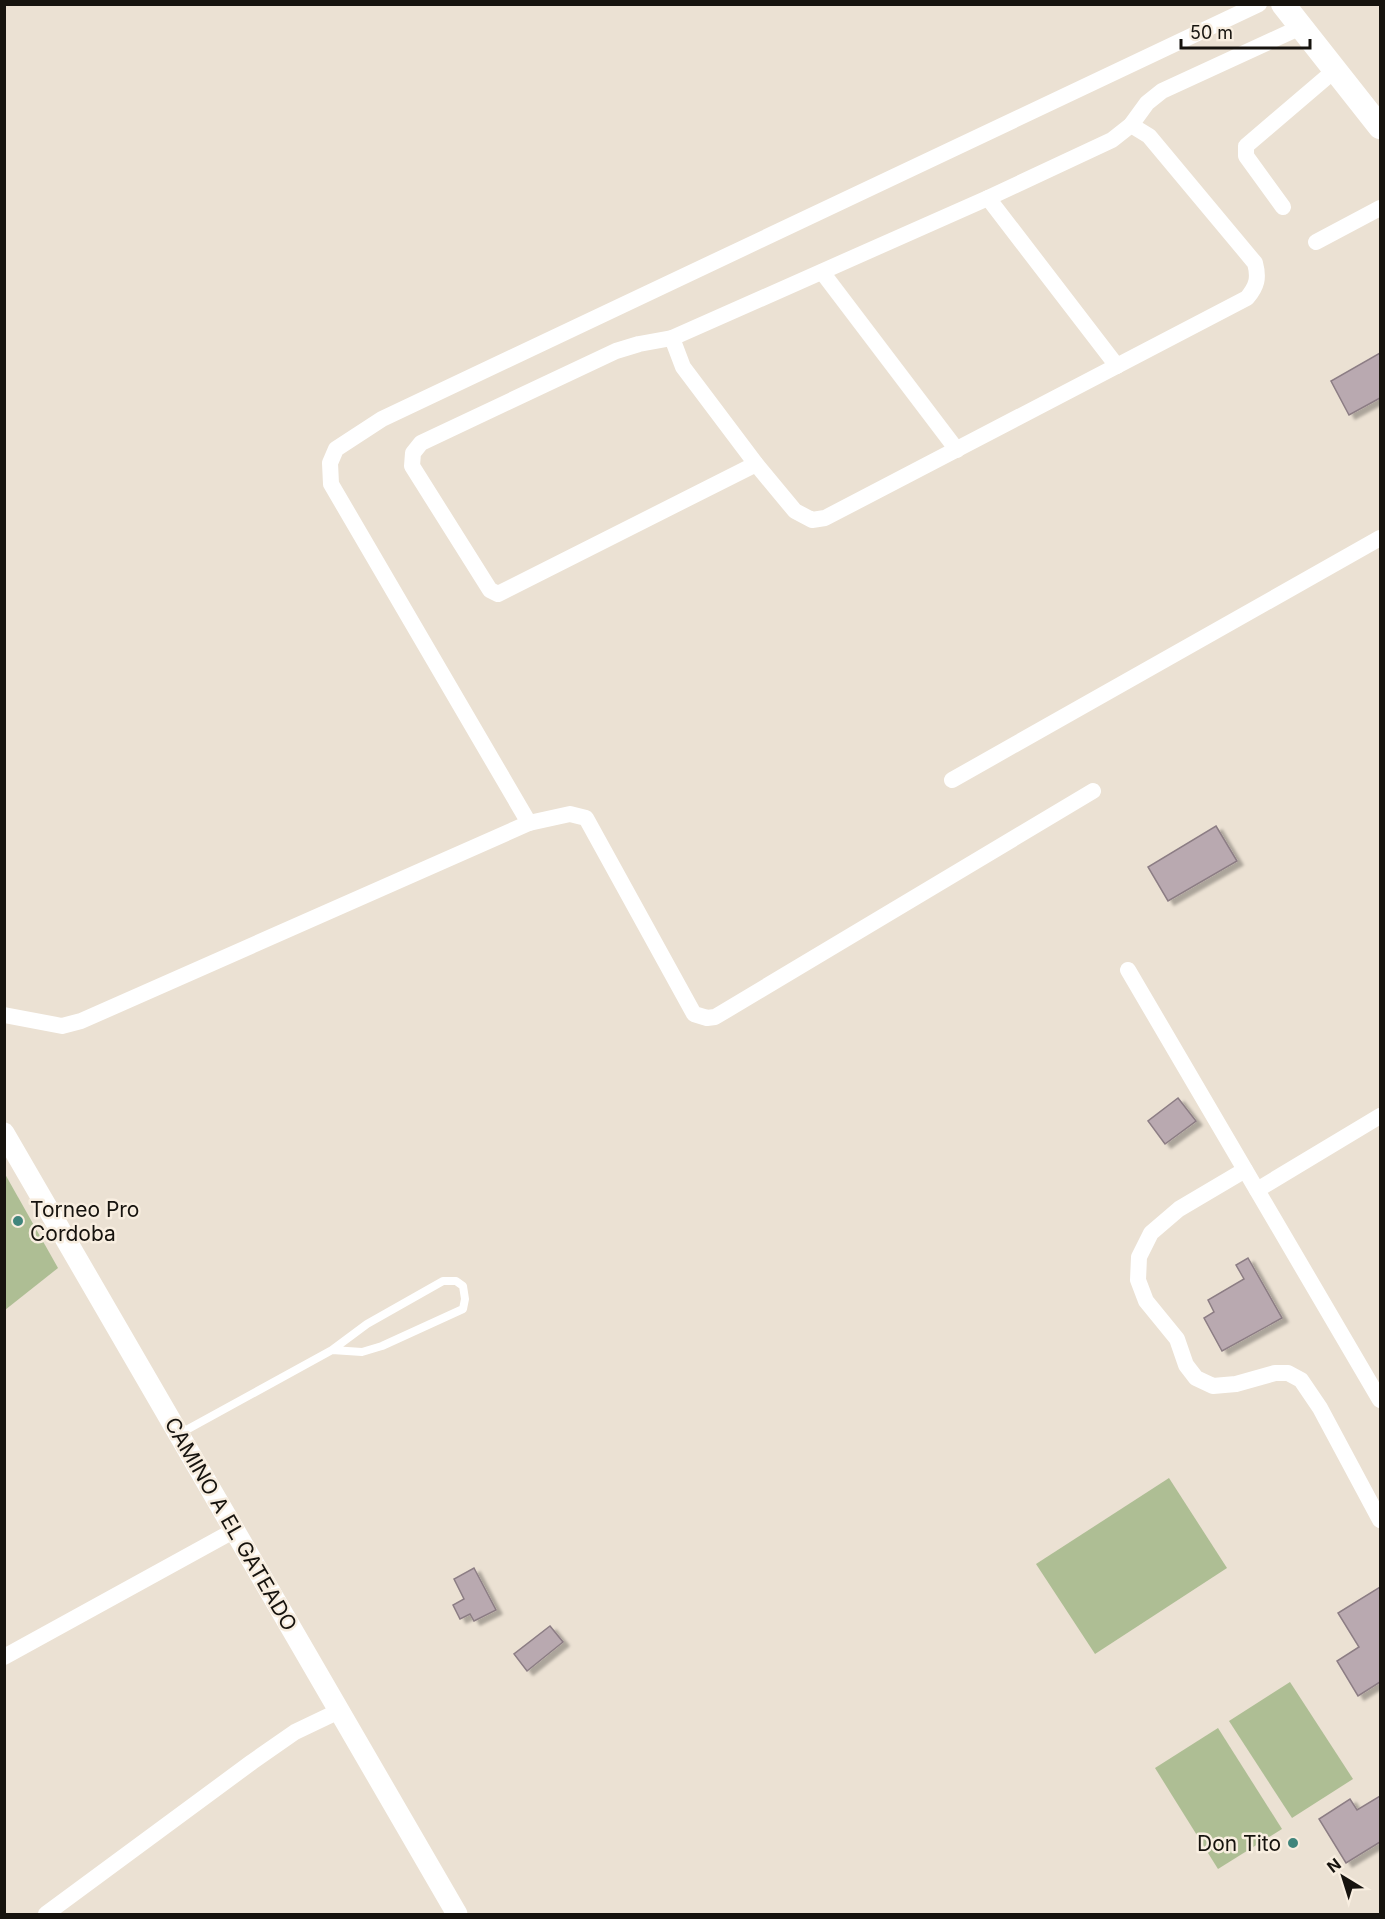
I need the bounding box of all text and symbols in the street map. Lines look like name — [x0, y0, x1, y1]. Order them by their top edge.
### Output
scale bar — [1181, 12, 1310, 50]
text: 50 m — [1190, 22, 1233, 43]
place label: Torneo Pro Cordoba — [30, 1197, 139, 1246]
marker: Torneo Pro Cordoba — [11, 1214, 25, 1228]
street label: CAMINO A EL GATEADO — [160, 1413, 302, 1635]
place label: Don Tito — [1197, 1831, 1281, 1856]
marker: Don Tito — [1286, 1836, 1300, 1850]
north arrow — [1313, 1847, 1373, 1907]
text: N — [1323, 1854, 1345, 1877]

